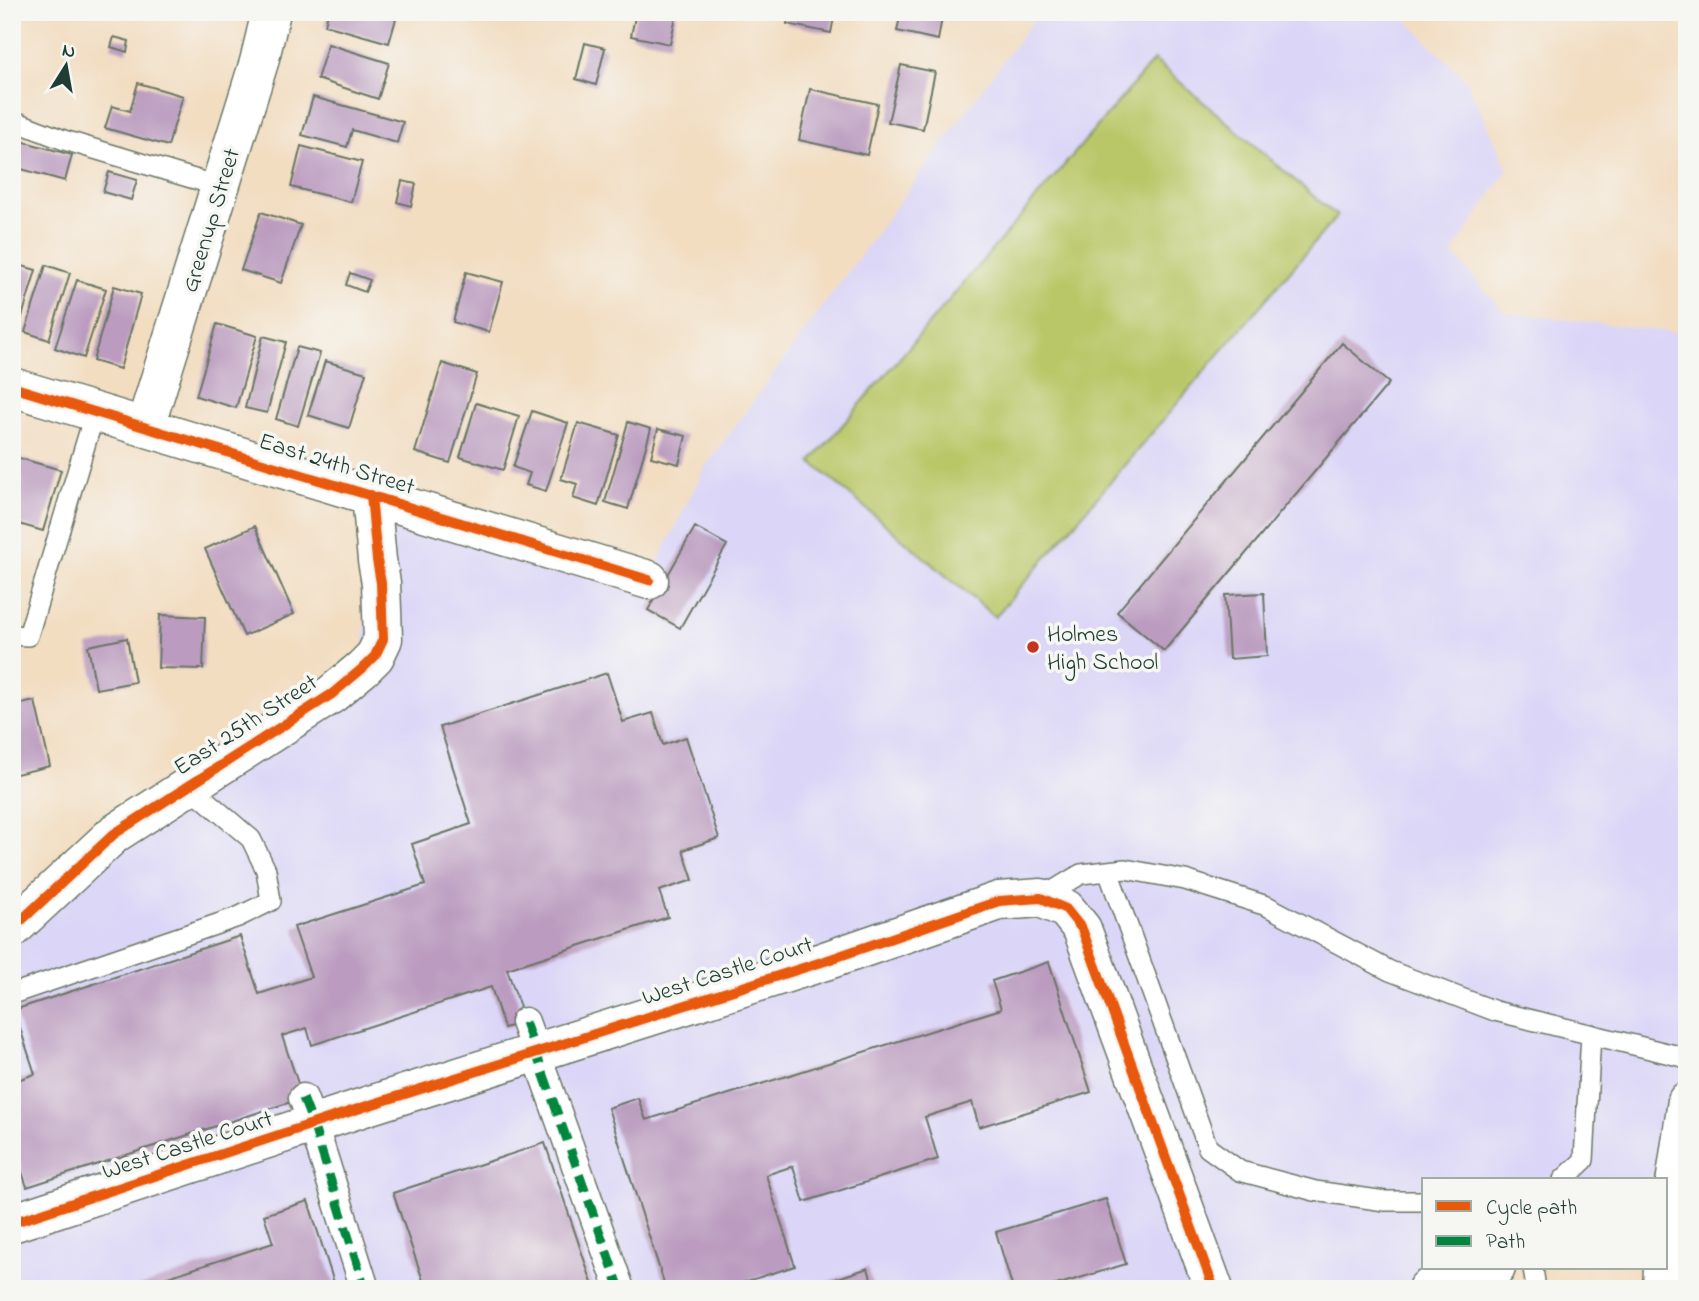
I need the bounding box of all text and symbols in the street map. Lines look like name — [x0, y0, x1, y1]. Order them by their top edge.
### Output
north arrow — [32, 32, 102, 102]
text: N — [60, 37, 78, 66]
street label: Greenup Street — [174, 144, 251, 297]
street label: East 24th Street — [254, 425, 419, 506]
place label: Holmes High School — [1047, 618, 1158, 681]
marker: Holmes High School — [1025, 639, 1041, 655]
street label: East 25th Street — [167, 666, 325, 786]
street label: West Castle Court — [638, 928, 818, 1016]
street label: West Castle Court — [98, 1102, 278, 1190]
legend — [1422, 1178, 1668, 1270]
text: Cycle path — [1486, 1194, 1577, 1226]
text: Path — [1486, 1228, 1525, 1258]

